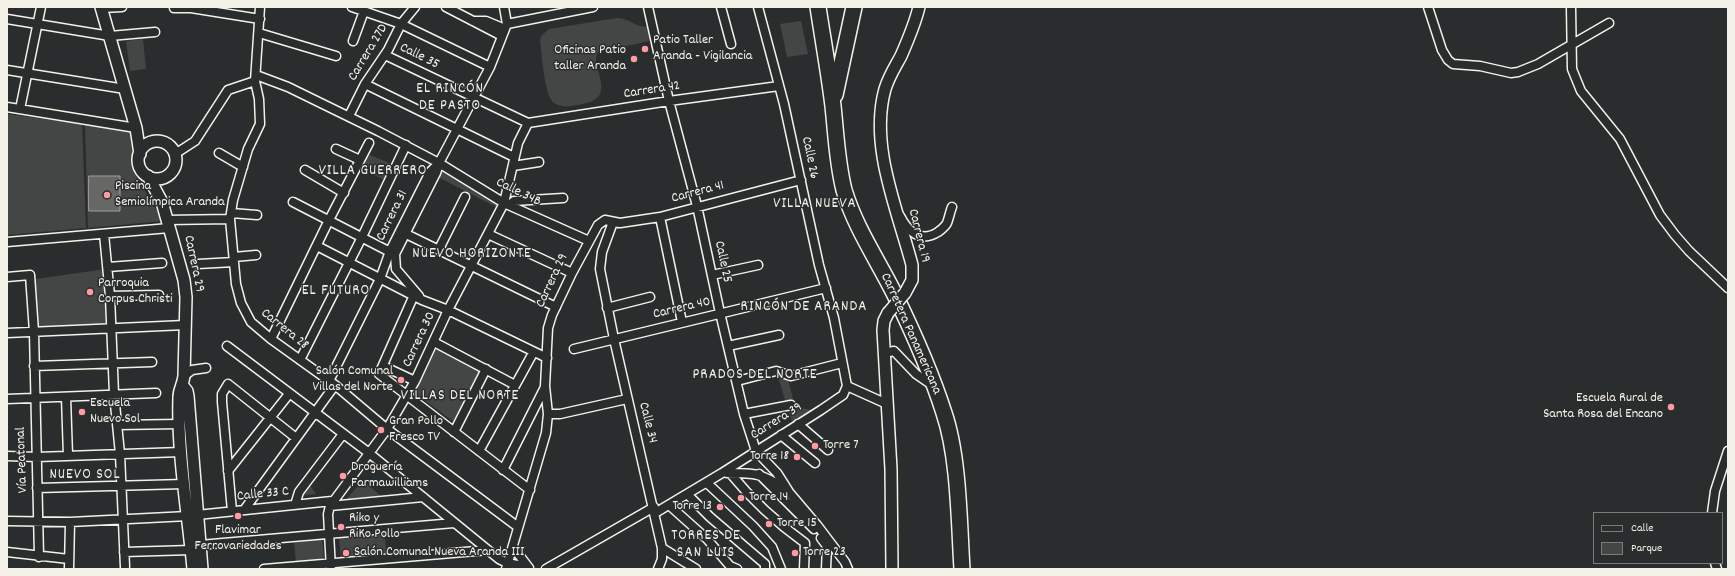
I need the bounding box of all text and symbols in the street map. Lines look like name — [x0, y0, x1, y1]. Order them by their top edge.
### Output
street label: Carrera 27D — [345, 21, 393, 85]
place label: Patio Taller Aranda - Vigilancia — [653, 33, 752, 66]
street label: Calle 35 — [396, 40, 442, 74]
place label: Oficinas Patio taller Aranda — [554, 43, 626, 76]
marker: Patio Taller Aranda - Vigilancia — [640, 44, 650, 54]
marker: Oficinas Patio taller Aranda — [629, 54, 639, 64]
street label: Carrera 42 — [623, 78, 681, 104]
district label: EL RINCÓN DE PASTO — [416, 81, 484, 116]
street label: Calle 26 — [796, 135, 822, 181]
district label: VILLA GUERRERO — [319, 163, 427, 181]
street label: Calle 34B — [493, 175, 543, 211]
street label: Carrera 41 — [670, 178, 726, 208]
place label: Piscina Semiolímpica Aranda — [115, 179, 225, 212]
street label: Carrera 31 — [374, 188, 412, 244]
marker: Piscina Semiolímpica Aranda — [102, 190, 112, 200]
district label: VILLA NUEVA — [773, 196, 857, 214]
street label: Carrera 19 — [903, 208, 933, 264]
street label: Carrera 29 — [179, 234, 207, 294]
street label: Calle 25 — [709, 240, 735, 284]
district label: NUEVO HORIZONTE — [412, 246, 532, 264]
street label: Carrera 29 — [533, 251, 573, 311]
street label: Carretera Panamericana — [876, 271, 944, 397]
place label: Parroquia Corpus Christi — [98, 276, 173, 308]
district label: EL FUTURO — [302, 283, 370, 301]
marker: Parroquia Corpus Christi — [85, 287, 95, 297]
street label: Carrera 40 — [652, 294, 712, 324]
district label: RINCÓN DE ARANDA — [741, 299, 867, 317]
street label: Carrera 28 — [257, 306, 311, 354]
street label: Carrera 30 — [400, 310, 440, 370]
place label: Salón Comunal Villas del Norte — [312, 364, 393, 396]
district label: PRADOS DEL NORTE — [693, 367, 817, 385]
marker: Salón Comunal Villas del Norte — [396, 375, 406, 385]
district label: VILLAS DEL NORTE — [401, 388, 519, 406]
place label: Escuela Rural de Santa Rosa del Encano — [1543, 391, 1663, 424]
place label: Escuela Nuevo Sol — [90, 396, 140, 428]
street label: Carrera 39 — [748, 400, 806, 444]
street label: Calle 34 — [634, 401, 660, 445]
marker: Escuela Rural de Santa Rosa del Encano — [1666, 402, 1676, 412]
marker: Escuela Nuevo Sol — [77, 407, 87, 417]
place label: Gran Pollo Fresco TV — [389, 414, 443, 446]
marker: Gran Pollo Fresco TV — [376, 425, 386, 435]
street label: Vía Peatonal — [13, 427, 33, 493]
place label: Torre 7 — [823, 438, 859, 454]
marker: Torre 7 — [810, 441, 820, 451]
place label: Torre 18 — [750, 449, 789, 465]
marker: Torre 18 — [792, 452, 802, 462]
place label: Droguería Farmawilliams — [351, 460, 428, 492]
district label: NUEVO SOL — [49, 467, 121, 485]
marker: Droguería Farmawilliams — [338, 471, 348, 481]
street label: Calle 33 C — [236, 484, 290, 506]
place label: Torre 14 — [749, 490, 788, 506]
marker: Torre 14 — [736, 493, 746, 503]
place label: Torre 13 — [672, 499, 712, 515]
marker: Torre 13 — [715, 502, 725, 512]
marker: Flavimar Ferrovariedades — [233, 511, 243, 521]
place label: Riko y RiKo Pollo — [349, 511, 400, 544]
legend — [1593, 512, 1723, 564]
place label: Torre 15 — [777, 516, 817, 532]
marker: Torre 15 — [764, 519, 774, 529]
text: Calle — [1631, 520, 1654, 537]
marker: Riko y RiKo Pollo — [336, 522, 346, 532]
place label: Flavimar Ferrovariedades — [194, 523, 282, 556]
district label: TORRES DE SAN LUIS — [671, 528, 741, 563]
text: Parque — [1631, 540, 1662, 557]
place label: Salón Comunal Nueva Aranda III — [354, 545, 524, 561]
place label: Torre 23 — [803, 545, 846, 561]
marker: Salón Comunal Nueva Aranda III — [341, 548, 351, 558]
marker: Torre 23 — [790, 548, 800, 558]

